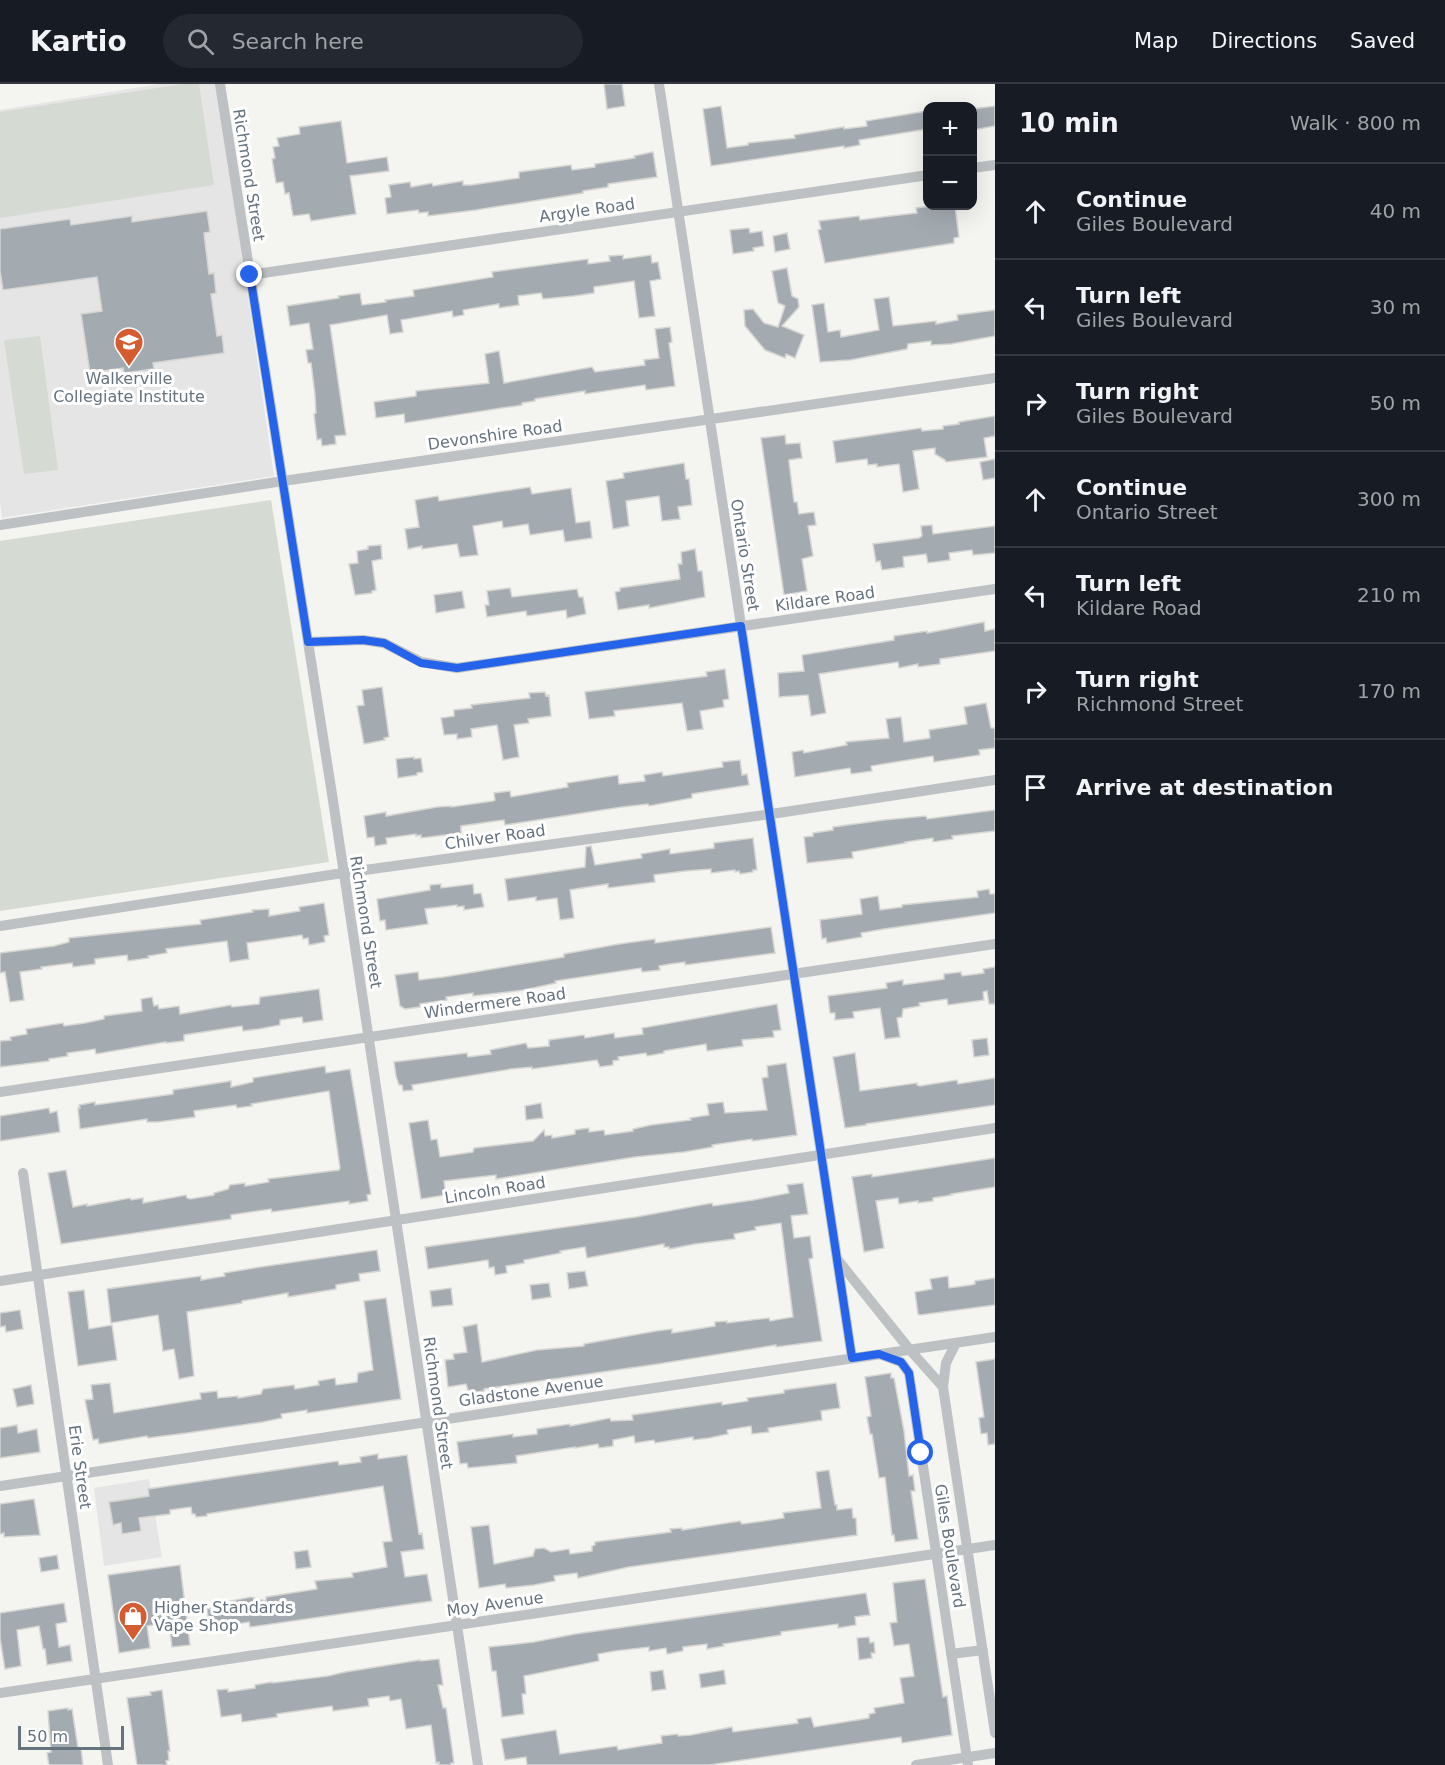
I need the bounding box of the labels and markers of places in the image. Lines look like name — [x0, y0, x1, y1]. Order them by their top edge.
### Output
school or university icon: Walkerville Collegiate Institute — [113, 326, 145, 368]
place label: Walkerville Collegiate Institute — [53, 369, 205, 406]
place label: Higher Standards Vape Shop — [154, 1598, 293, 1635]
shop icon: Higher Standards Vape Shop — [117, 1600, 149, 1642]

